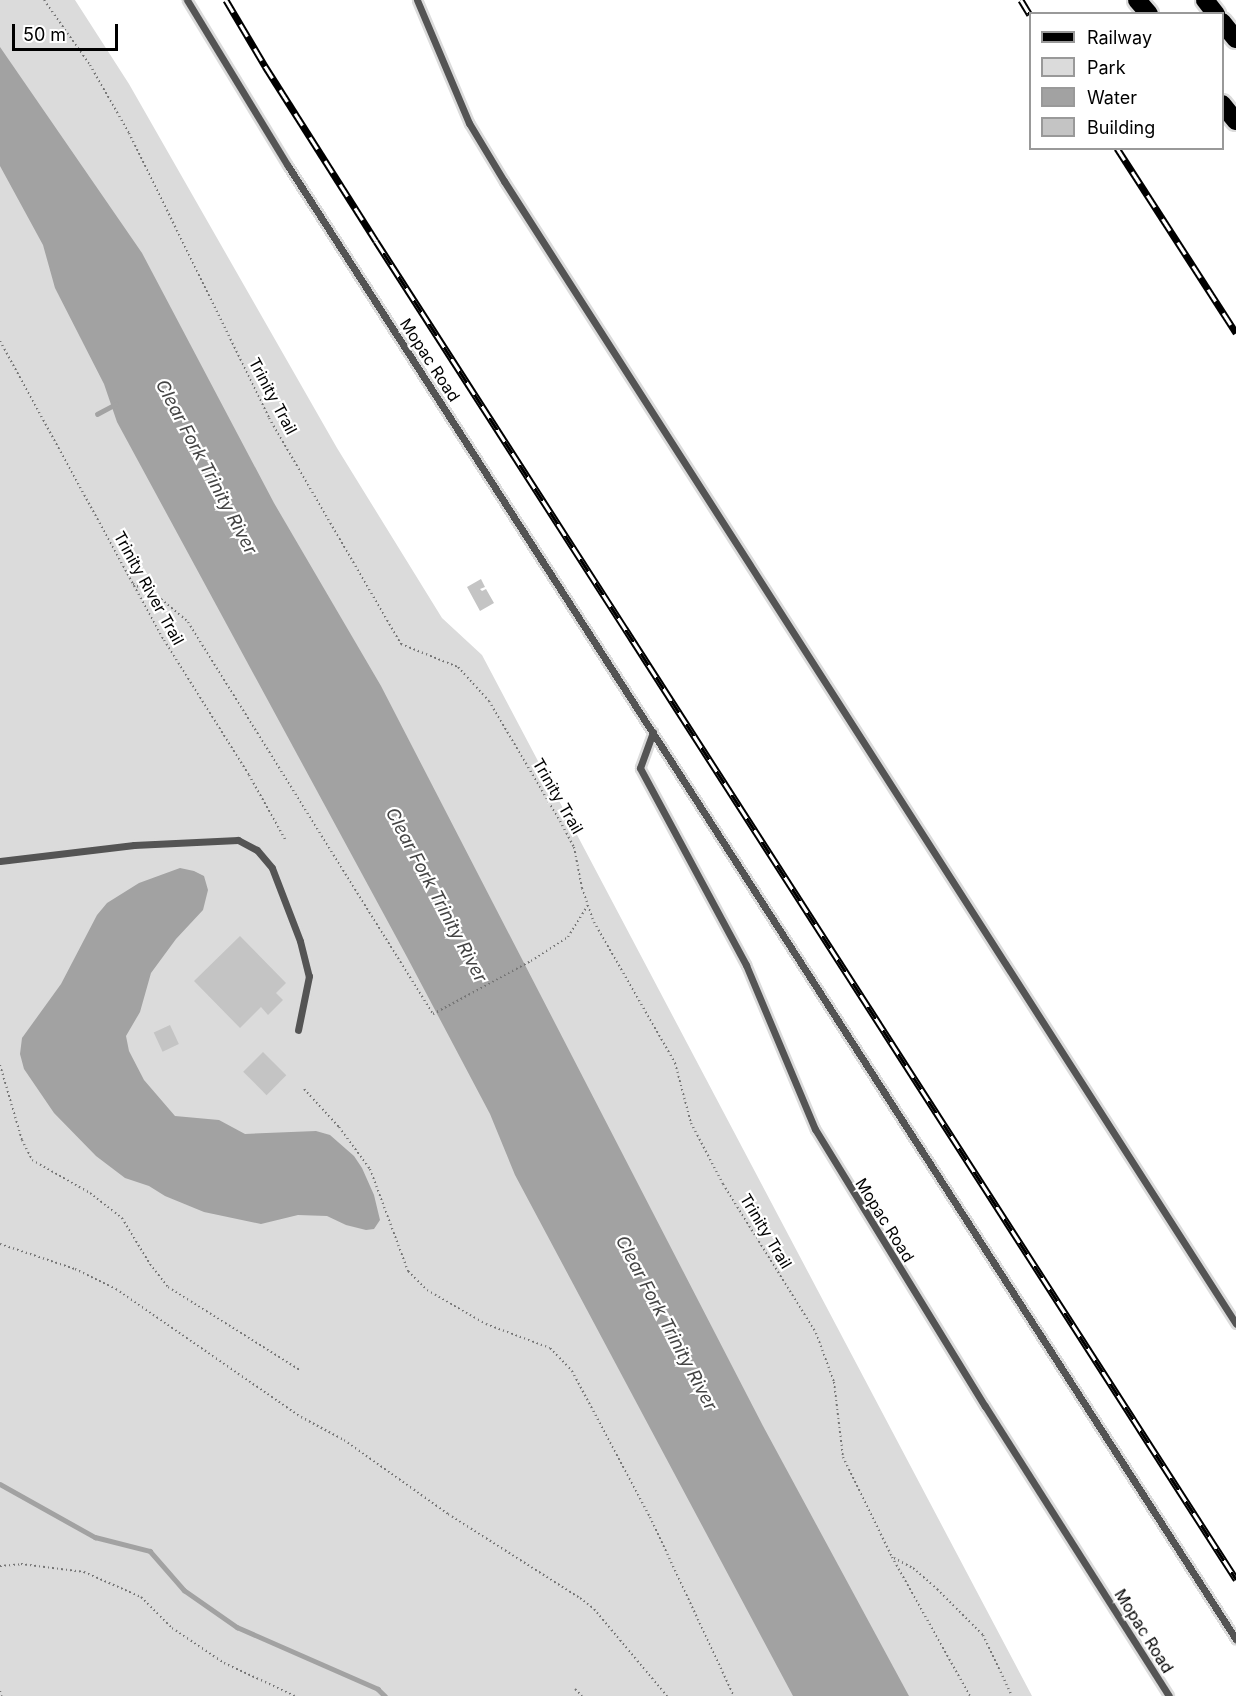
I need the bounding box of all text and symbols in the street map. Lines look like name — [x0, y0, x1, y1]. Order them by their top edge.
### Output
scale bar — [15, 12, 122, 50]
legend — [1029, 12, 1224, 150]
text: 50 m — [23, 24, 66, 45]
text: Railway — [1087, 27, 1152, 48]
text: Park — [1087, 57, 1126, 78]
text: Water — [1087, 87, 1137, 108]
text: Building — [1087, 117, 1155, 138]
street label: Mopac Road — [396, 315, 464, 405]
street label: Trinity Trail — [245, 354, 301, 438]
water label: Clear Fork Trinity River — [151, 376, 261, 558]
street label: Trinity River Trail — [110, 528, 188, 648]
street label: Trinity Trail — [529, 755, 587, 837]
water label: Clear Fork Trinity River — [381, 804, 491, 986]
street label: Mopac Road — [852, 1175, 918, 1265]
street label: Trinity Trail — [736, 1190, 796, 1272]
water label: Clear Fork Trinity River — [611, 1232, 721, 1414]
street label: Mopac Road — [1111, 1586, 1177, 1676]

